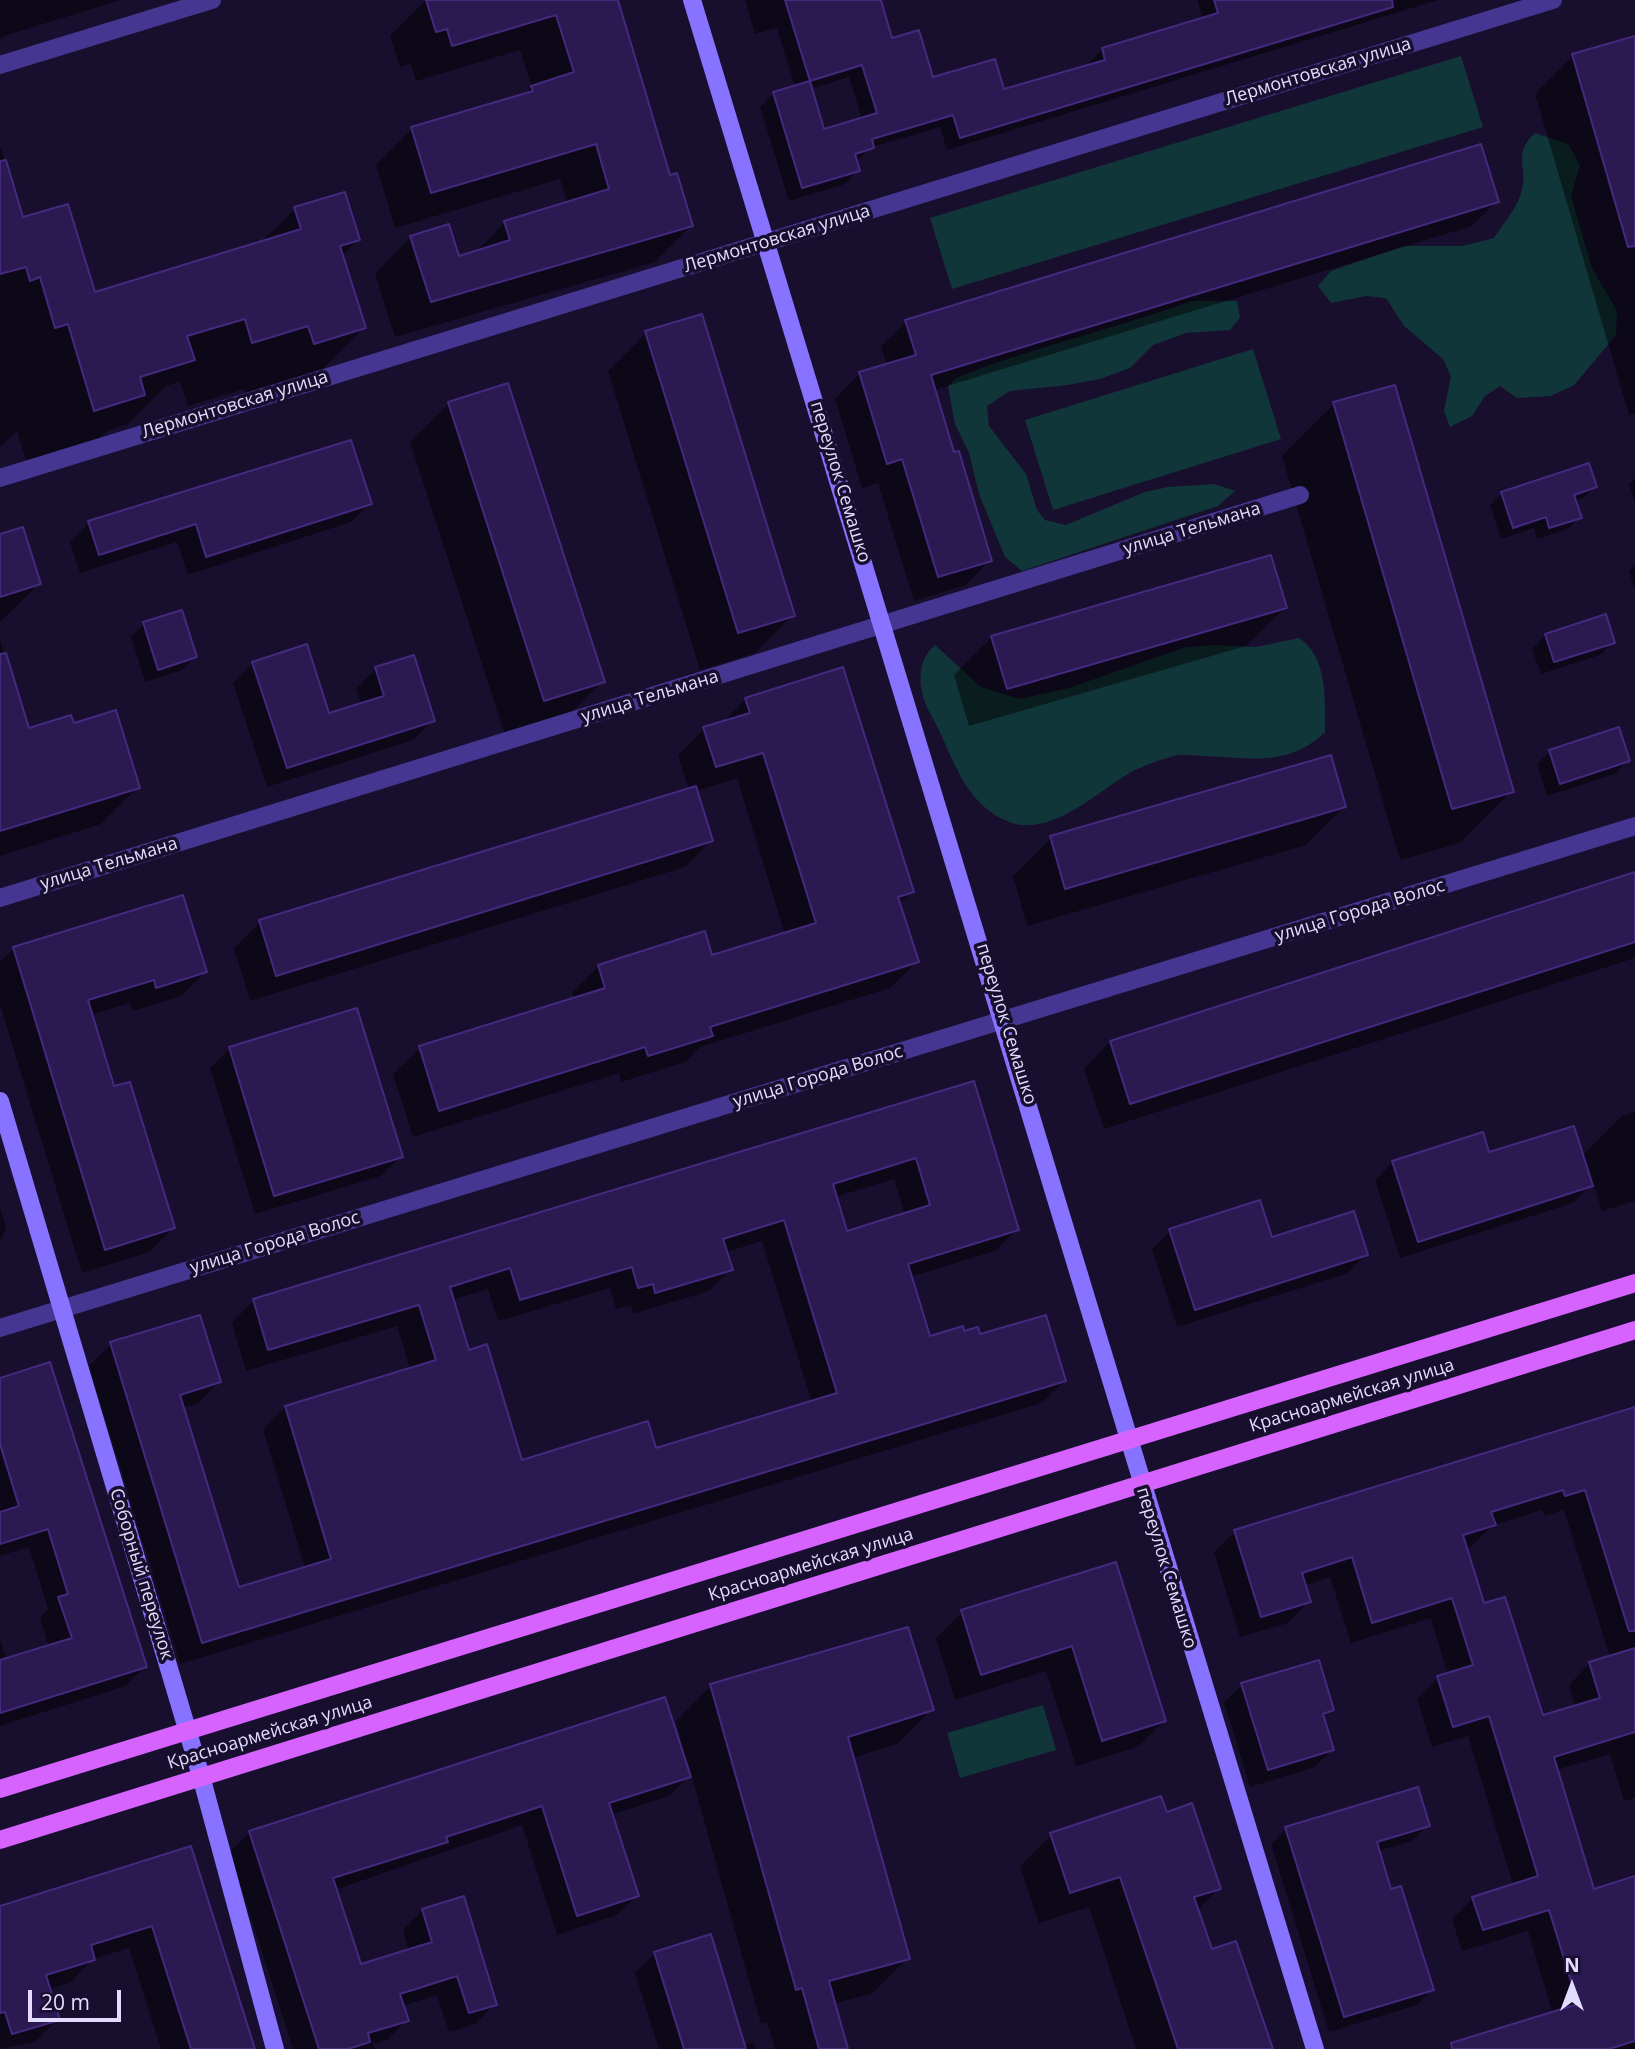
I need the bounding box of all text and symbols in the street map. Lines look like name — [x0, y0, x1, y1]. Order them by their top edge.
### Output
street label: Лермонтовская улица — [1222, 33, 1414, 111]
street label: Лермонтовская улица — [681, 200, 873, 278]
street label: Лермонтовская улица — [139, 366, 331, 444]
street label: переулок Семашко — [805, 399, 875, 565]
street label: улица Тельмана — [1121, 498, 1263, 560]
street label: улица Тельмана — [579, 666, 721, 728]
street label: улица Тельмана — [38, 833, 180, 895]
street label: улица Города Волос — [1273, 875, 1447, 947]
street label: переулок Семашко — [971, 941, 1041, 1107]
street label: улица Города Волос — [731, 1041, 905, 1113]
street label: улица Города Волос — [188, 1207, 362, 1279]
street label: Красноармейская улица — [1247, 1355, 1457, 1437]
street label: переулок Семашко — [1131, 1485, 1201, 1651]
street label: Соборный переулок — [105, 1486, 177, 1662]
street label: Красноармейская улица — [706, 1524, 916, 1606]
street label: Красноармейская улица — [165, 1692, 375, 1774]
north arrow — [1537, 1951, 1607, 2021]
text: N — [1564, 1952, 1580, 1978]
scale bar — [32, 1976, 124, 2020]
text: 20 m — [41, 1988, 90, 2016]

